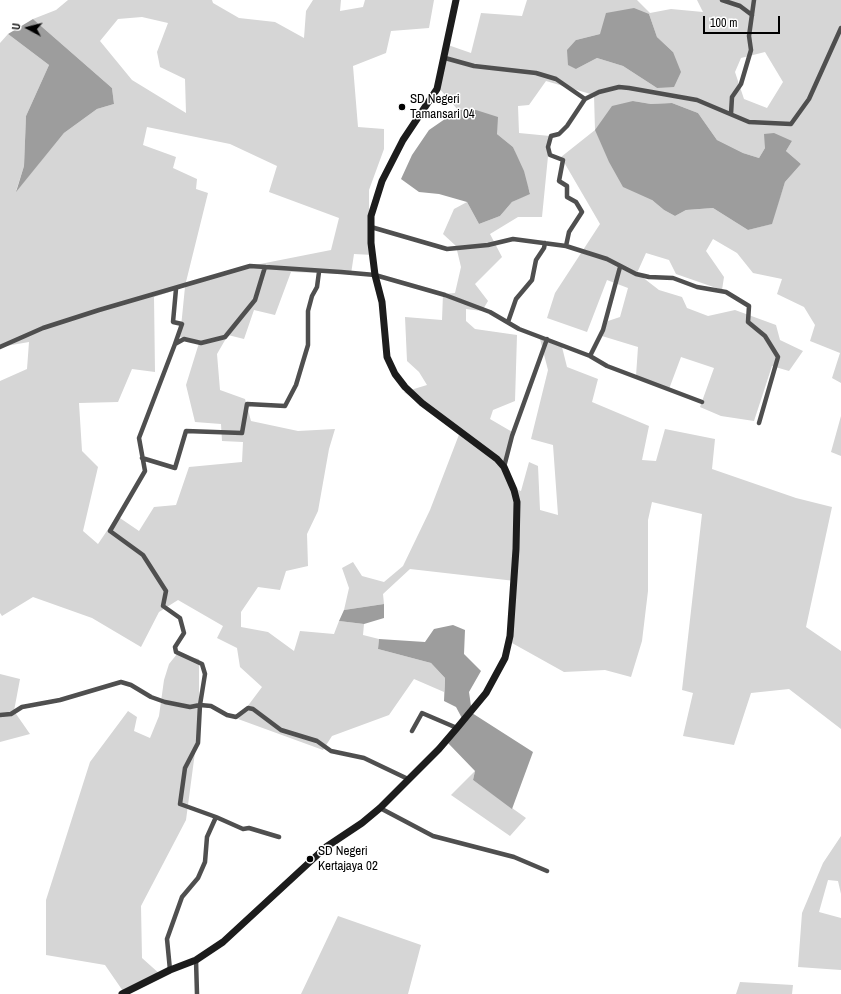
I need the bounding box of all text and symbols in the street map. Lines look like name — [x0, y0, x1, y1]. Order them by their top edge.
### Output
north arrow — [8, 8, 48, 48]
scale bar — [705, 8, 782, 34]
text: 100 m — [710, 15, 737, 31]
text: U — [9, 22, 23, 31]
place label: SD Negeri Tamansari 04 — [410, 92, 475, 123]
marker: SD Negeri Tamansari 04 — [397, 102, 407, 112]
place label: SD Negeri Kertajaya 02 — [318, 844, 378, 875]
marker: SD Negeri Kertajaya 02 — [305, 854, 315, 864]

